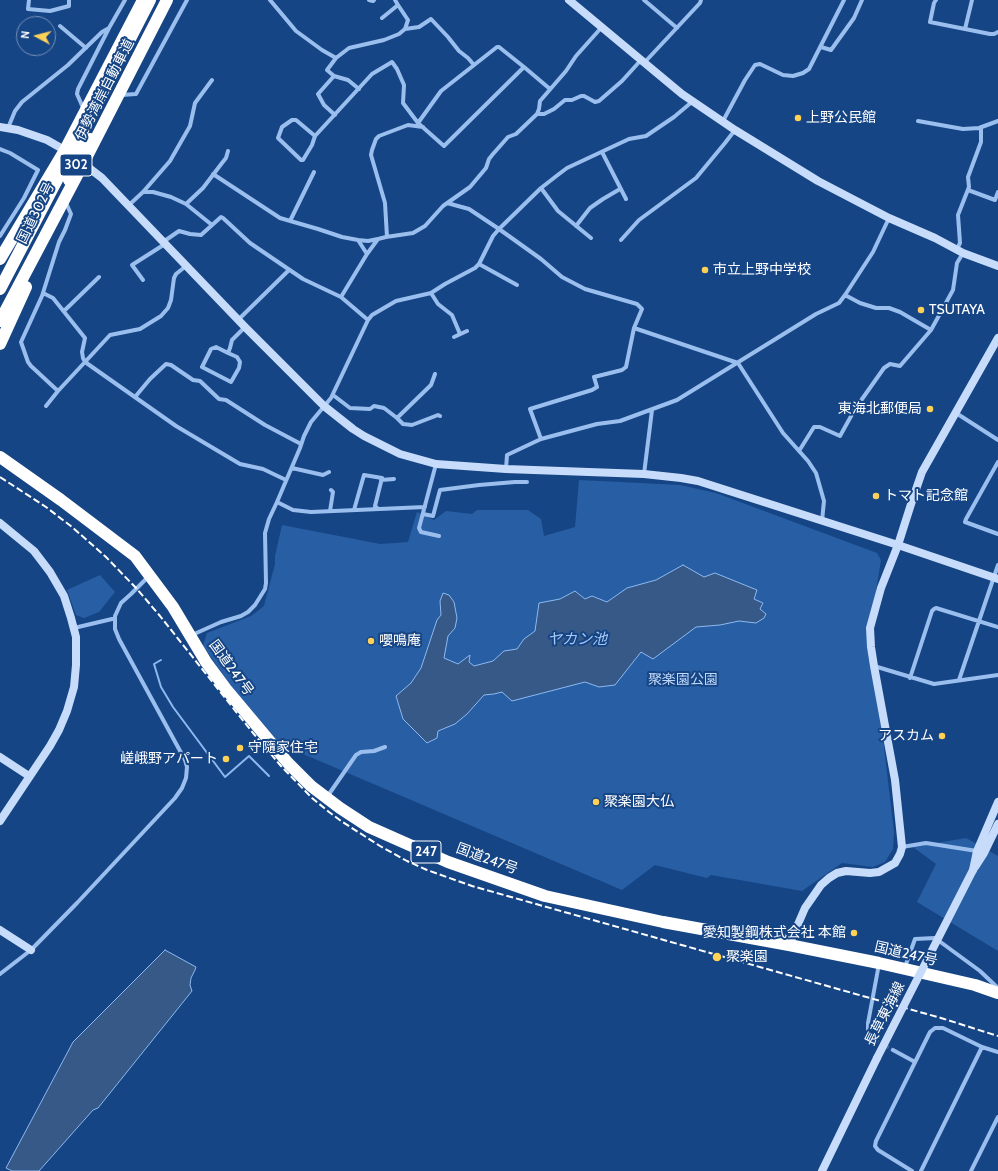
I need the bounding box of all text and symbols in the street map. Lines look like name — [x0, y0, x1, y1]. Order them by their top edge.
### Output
north arrow — [16, 16, 56, 56]
text: N — [18, 30, 33, 39]
street label: 伊勢湾岸自動車道 — [72, 36, 138, 144]
place label: 上野公民館 — [806, 110, 876, 126]
marker: 上野公民館 — [793, 113, 803, 123]
road number: 302 — [60, 154, 92, 176]
street label: 国道302号 — [14, 179, 58, 247]
place label: 市立上野中学校 — [713, 262, 811, 278]
marker: 市立上野中学校 — [700, 265, 710, 275]
place label: TSUTAYA — [929, 302, 985, 318]
marker: TSUTAYA — [916, 305, 926, 315]
place label: 東海北郵便局 — [838, 401, 922, 417]
marker: 東海北郵便局 — [925, 404, 935, 414]
place label: トマト記念館 — [884, 488, 968, 504]
marker: トマト記念館 — [871, 491, 881, 501]
water label: ヤカン池 — [547, 631, 607, 649]
place label: 嚶鳴庵 — [379, 633, 421, 649]
marker: 嚶鳴庵 — [366, 636, 376, 646]
street label: 国道247号 — [205, 637, 257, 699]
park label: 聚楽園公園 — [648, 672, 718, 688]
place label: アスカム — [878, 728, 934, 744]
marker: アスカム — [937, 731, 947, 741]
place label: 守隨家住宅 — [248, 740, 318, 756]
marker: 守隨家住宅 — [235, 743, 245, 753]
place label: 嵯峨野アパート — [120, 751, 218, 767]
marker: 嵯峨野アパート — [221, 754, 231, 764]
place label: 聚楽園大仏 — [604, 794, 674, 810]
marker: 聚楽園大仏 — [591, 797, 601, 807]
street label: 国道247号 — [454, 840, 520, 878]
road number: 247 — [411, 841, 441, 863]
place label: 愛知製鋼株式会社 本館 — [703, 925, 846, 941]
marker: 愛知製鋼株式会社 本館 — [849, 928, 859, 938]
street label: 国道247号 — [873, 939, 939, 969]
place label: 聚楽園 — [726, 949, 768, 965]
marker: 聚楽園 — [711, 951, 723, 963]
street label: 長草東海線 — [862, 979, 908, 1049]

